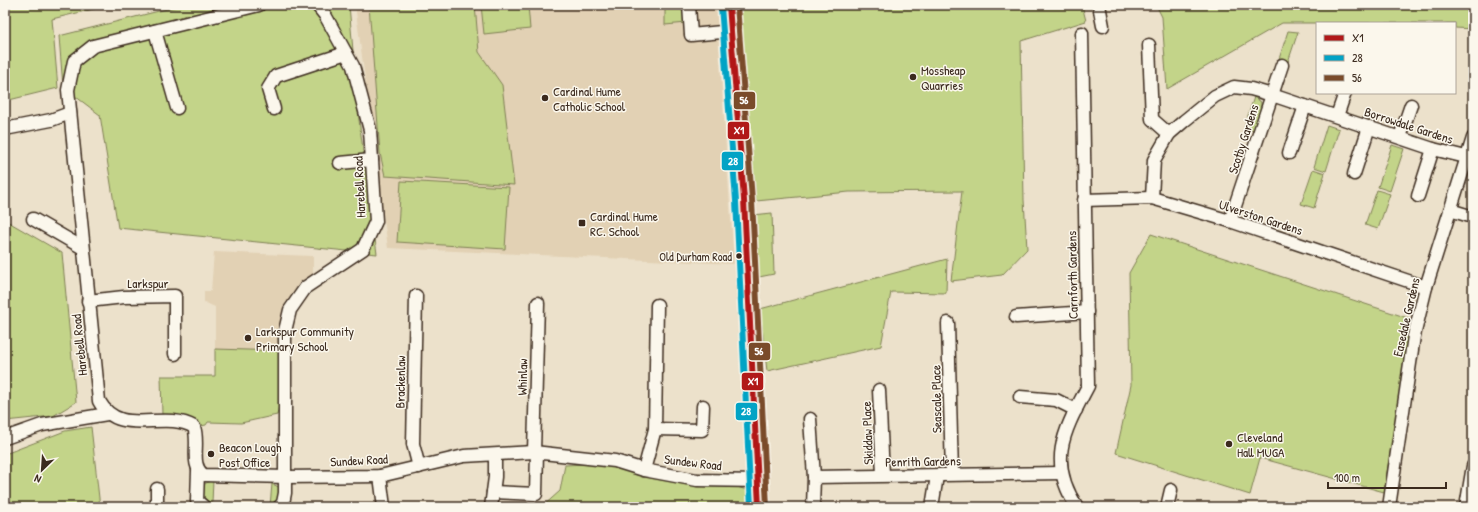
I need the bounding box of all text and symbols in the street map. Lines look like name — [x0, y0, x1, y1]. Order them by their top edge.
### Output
legend — [1316, 22, 1456, 94]
text: X1 — [1352, 29, 1364, 46]
text: 28 — [1352, 49, 1363, 66]
place label: Mossheap Quarries — [921, 61, 966, 94]
text: 56 — [1352, 69, 1362, 86]
marker: Mossheap Quarries — [908, 72, 918, 82]
place label: Cardinal Hume Catholic School — [553, 82, 626, 115]
line badge: 56 — [733, 91, 756, 110]
marker: Cardinal Hume Catholic School — [540, 93, 550, 103]
text: 56 — [739, 93, 749, 107]
street label: Scotby Gardens — [1223, 102, 1263, 176]
street label: Borrowdale Gardens — [1362, 102, 1456, 148]
line badge: X1 — [727, 121, 750, 140]
text: X1 — [734, 123, 744, 137]
line badge: 28 — [721, 151, 744, 171]
text: 28 — [728, 154, 738, 168]
street label: Harebell Road — [348, 156, 370, 218]
street label: Ulverston Gardens — [1217, 195, 1305, 239]
place label: Cardinal Hume RC. School — [590, 207, 658, 240]
marker: Cardinal Hume RC. School — [577, 218, 587, 228]
street label: Carnforth Gardens — [1062, 231, 1082, 319]
place label: Old Durham Road — [659, 248, 732, 265]
marker: Old Durham Road — [734, 251, 744, 261]
street label: Larkspur — [127, 274, 169, 292]
street label: Easedale Gardens — [1388, 276, 1424, 358]
street label: Harebell Road — [67, 313, 91, 377]
place label: Larkspur Community Primary School — [256, 322, 355, 355]
marker: Larkspur Community Primary School — [243, 333, 253, 343]
line badge: 56 — [748, 342, 771, 361]
text: 56 — [754, 344, 764, 358]
street label: Brackenlaw — [391, 355, 409, 409]
street label: Whinlaw — [513, 358, 531, 396]
street label: Seascale Place — [926, 365, 946, 433]
line badge: X1 — [741, 372, 764, 391]
text: X1 — [748, 374, 758, 388]
street label: Skiddaw Place — [857, 401, 877, 465]
line badge: 28 — [735, 402, 758, 421]
text: 28 — [741, 404, 751, 418]
place label: Cleveland Hall MUGA — [1237, 428, 1285, 461]
place label: Beacon Lough Post Office — [219, 438, 282, 471]
marker: Cleveland Hall MUGA — [1224, 439, 1234, 449]
marker: Beacon Lough Post Office — [206, 449, 216, 459]
north arrow — [22, 450, 62, 490]
street label: Sundew Road — [330, 450, 388, 470]
street label: Sundew Road — [663, 450, 723, 474]
street label: Penrith Gardens — [885, 451, 961, 471]
scale bar — [1328, 464, 1446, 490]
text: 100 m — [1334, 469, 1360, 486]
text: N — [32, 471, 43, 487]

